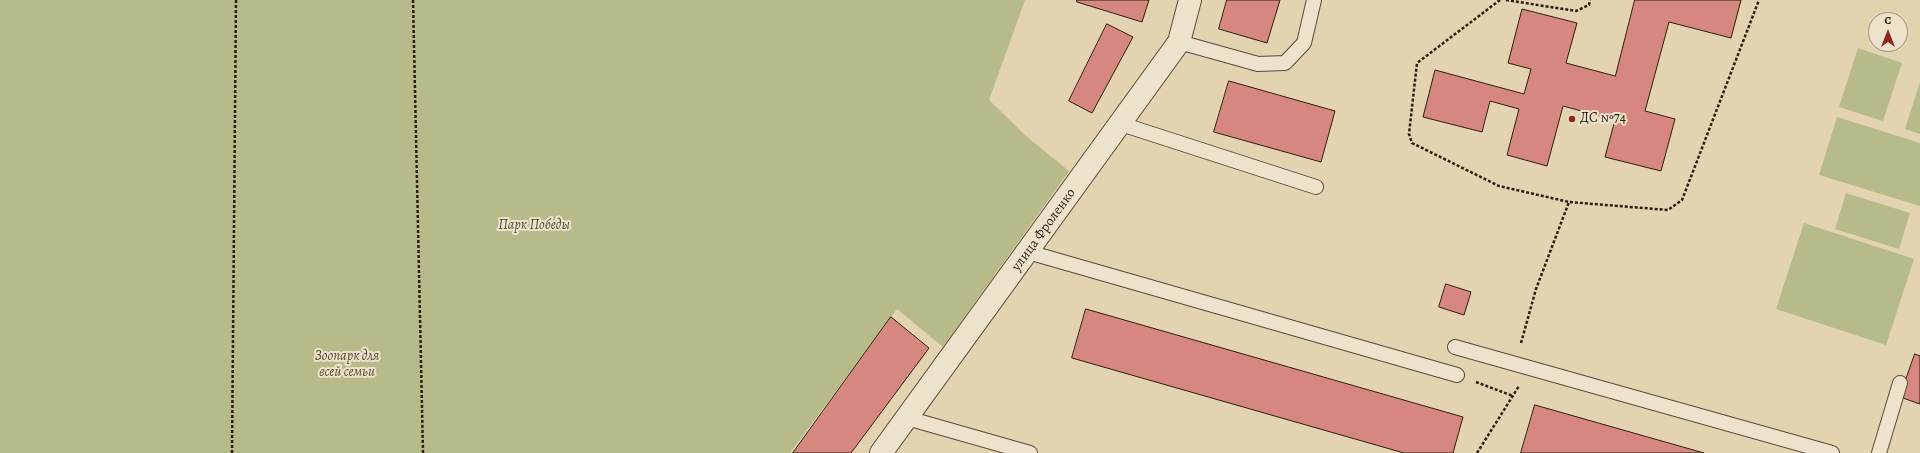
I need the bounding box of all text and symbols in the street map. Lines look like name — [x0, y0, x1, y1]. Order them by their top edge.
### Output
north arrow — [1868, 12, 1908, 52]
text: С — [1885, 13, 1891, 28]
place label: ДС №74 — [1580, 111, 1626, 127]
marker: ДС №74 — [1567, 114, 1577, 124]
street label: улица Фроленко — [1008, 185, 1080, 275]
park label: Парк Победы — [498, 218, 570, 234]
park label: Зоопарк для всей семьи — [315, 349, 379, 382]

